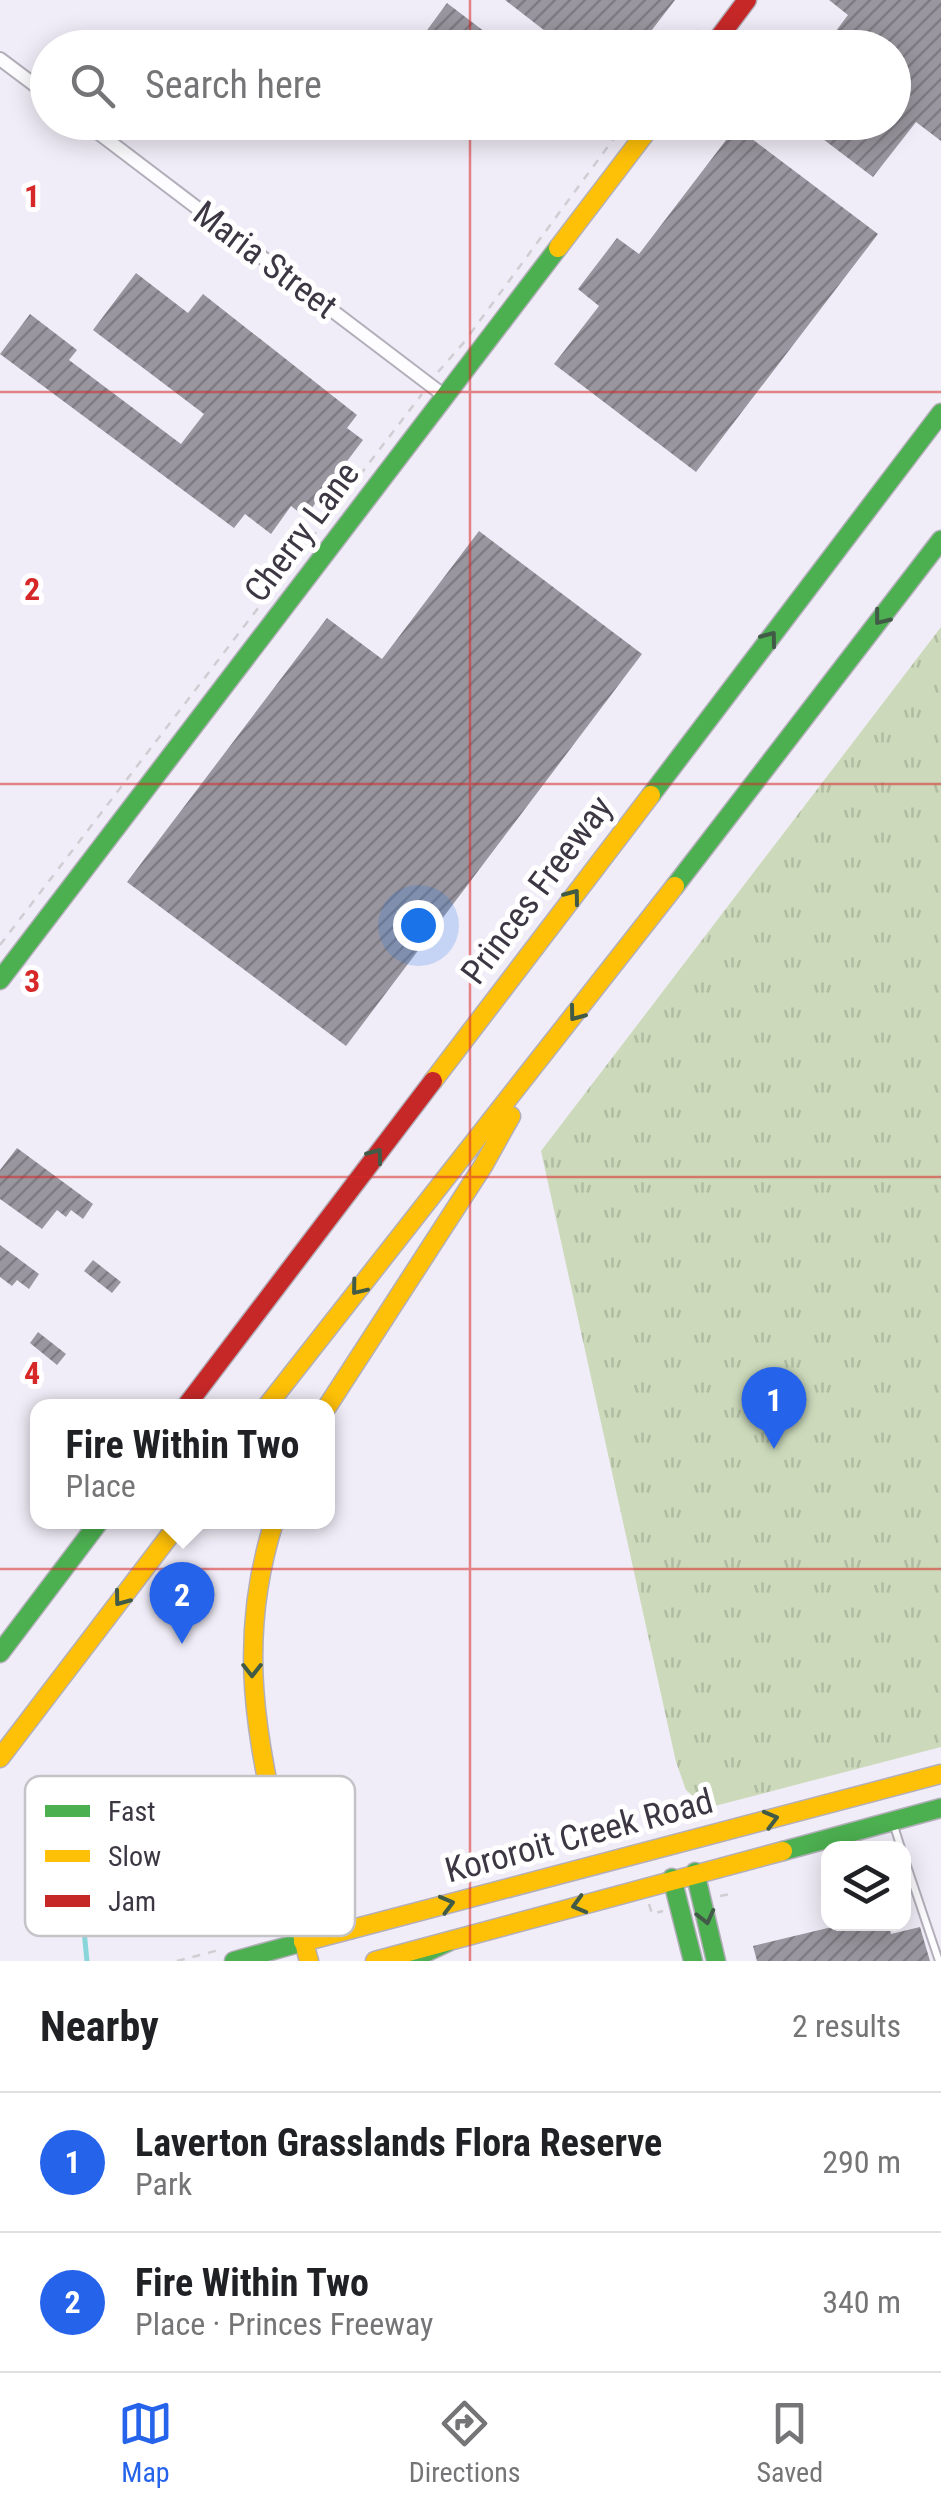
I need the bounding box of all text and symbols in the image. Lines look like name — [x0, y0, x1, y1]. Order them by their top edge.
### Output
search box — [30, 30, 911, 140]
icon: search — [65, 58, 120, 113]
text: Search here — [145, 63, 322, 107]
text: 1 — [24, 177, 40, 215]
street label: Maria Street — [185, 193, 345, 327]
street label: Cherry Lane — [236, 454, 368, 610]
text: 2 — [24, 570, 40, 608]
one-way arrow — [876, 606, 893, 624]
one-way arrow — [758, 631, 775, 649]
street label: Princes Freeway — [453, 788, 621, 992]
one-way arrow — [561, 889, 579, 907]
your location — [393, 900, 444, 951]
text: 3 — [24, 962, 40, 1000]
one-way arrow — [571, 1003, 588, 1021]
one-way arrow — [365, 1148, 382, 1166]
one-way arrow — [352, 1277, 370, 1295]
text: 4 — [24, 1354, 40, 1392]
pin: 1 — [742, 1366, 806, 1449]
popup — [30, 1399, 335, 1529]
text: Fire Within Two — [66, 1423, 299, 1467]
text: Place — [66, 1467, 136, 1505]
pin: 2 — [150, 1562, 214, 1644]
one-way arrow — [115, 1588, 132, 1606]
one-way arrow — [241, 1662, 263, 1678]
legend — [25, 1776, 355, 1936]
street label: Kororoit Creek Road — [441, 1781, 717, 1891]
text: Fast — [108, 1795, 155, 1828]
one-way arrow — [762, 1809, 779, 1830]
text: Slow — [108, 1840, 161, 1873]
map controls — [821, 1841, 911, 1931]
button: layers — [821, 1841, 911, 1931]
text: Jam — [108, 1885, 156, 1918]
one-way arrow — [570, 1893, 588, 1914]
one-way arrow — [437, 1895, 455, 1916]
one-way arrow — [694, 1908, 715, 1925]
text: Nearby — [40, 2002, 159, 2051]
text: 2 results — [792, 2007, 901, 2045]
text: Laverton Grasslands Flora Reserve — [135, 2121, 662, 2165]
text: 1 — [64, 2143, 81, 2181]
text: 290 m — [822, 2143, 901, 2181]
text: Park — [135, 2165, 192, 2203]
text: Fire Within Two — [135, 2261, 369, 2305]
text: 2 — [64, 2283, 81, 2321]
text: 340 m — [822, 2283, 901, 2321]
text: Place · Princes Freeway — [135, 2305, 433, 2343]
tab: Map — [118, 2396, 173, 2489]
tab: Directions — [409, 2396, 521, 2489]
tab: Saved — [756, 2396, 823, 2489]

